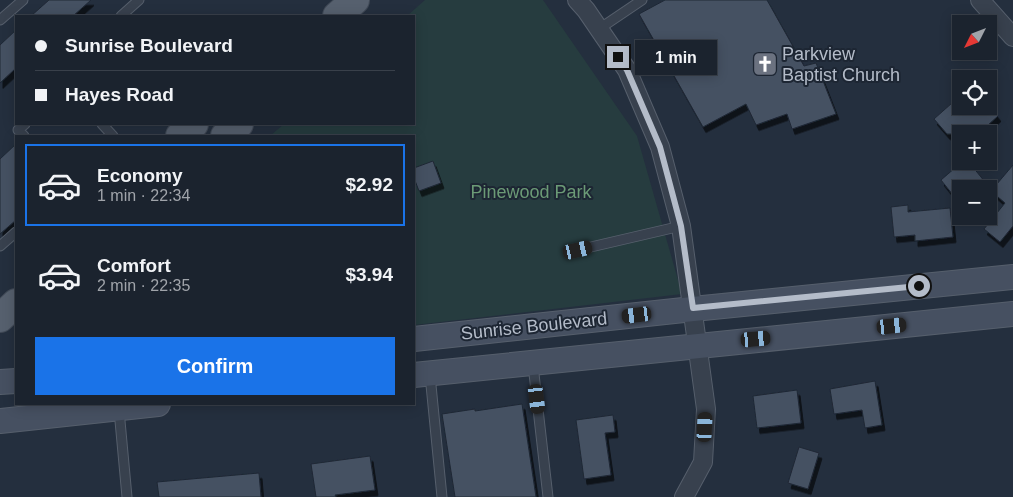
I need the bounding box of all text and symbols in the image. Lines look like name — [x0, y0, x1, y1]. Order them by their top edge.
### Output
north arrow — [952, 15, 998, 60]
map controls — [952, 15, 997, 225]
text: Sunrise Boulevard — [65, 35, 233, 56]
callout: 1 min — [636, 40, 718, 74]
place label: Parkview Baptist Church — [782, 44, 900, 85]
route end — [607, 46, 629, 68]
text: 1 min — [655, 49, 697, 66]
church icon: Parkview Baptist Church — [752, 51, 778, 77]
button: locate — [952, 70, 997, 115]
text: Hayes Road — [65, 84, 174, 105]
button: + — [952, 125, 997, 170]
icon: car — [37, 163, 82, 208]
text: Economy — [97, 165, 183, 186]
text: $2.92 — [345, 174, 393, 195]
button: − — [952, 180, 997, 225]
park label: Pinewood Park — [470, 182, 593, 202]
text: 1 min · 22:34 — [97, 187, 190, 204]
car — [561, 239, 594, 261]
icon: car — [37, 253, 82, 298]
text: Comfort — [97, 255, 171, 276]
text: $3.94 — [345, 264, 393, 285]
route start — [908, 275, 930, 297]
text: 2 min · 22:35 — [97, 277, 190, 294]
car — [621, 306, 652, 324]
street label: Sunrise Boulevard — [460, 308, 608, 344]
car — [876, 317, 907, 335]
car — [740, 330, 771, 348]
button: Confirm — [35, 337, 395, 395]
car — [527, 383, 546, 415]
car — [696, 412, 713, 442]

